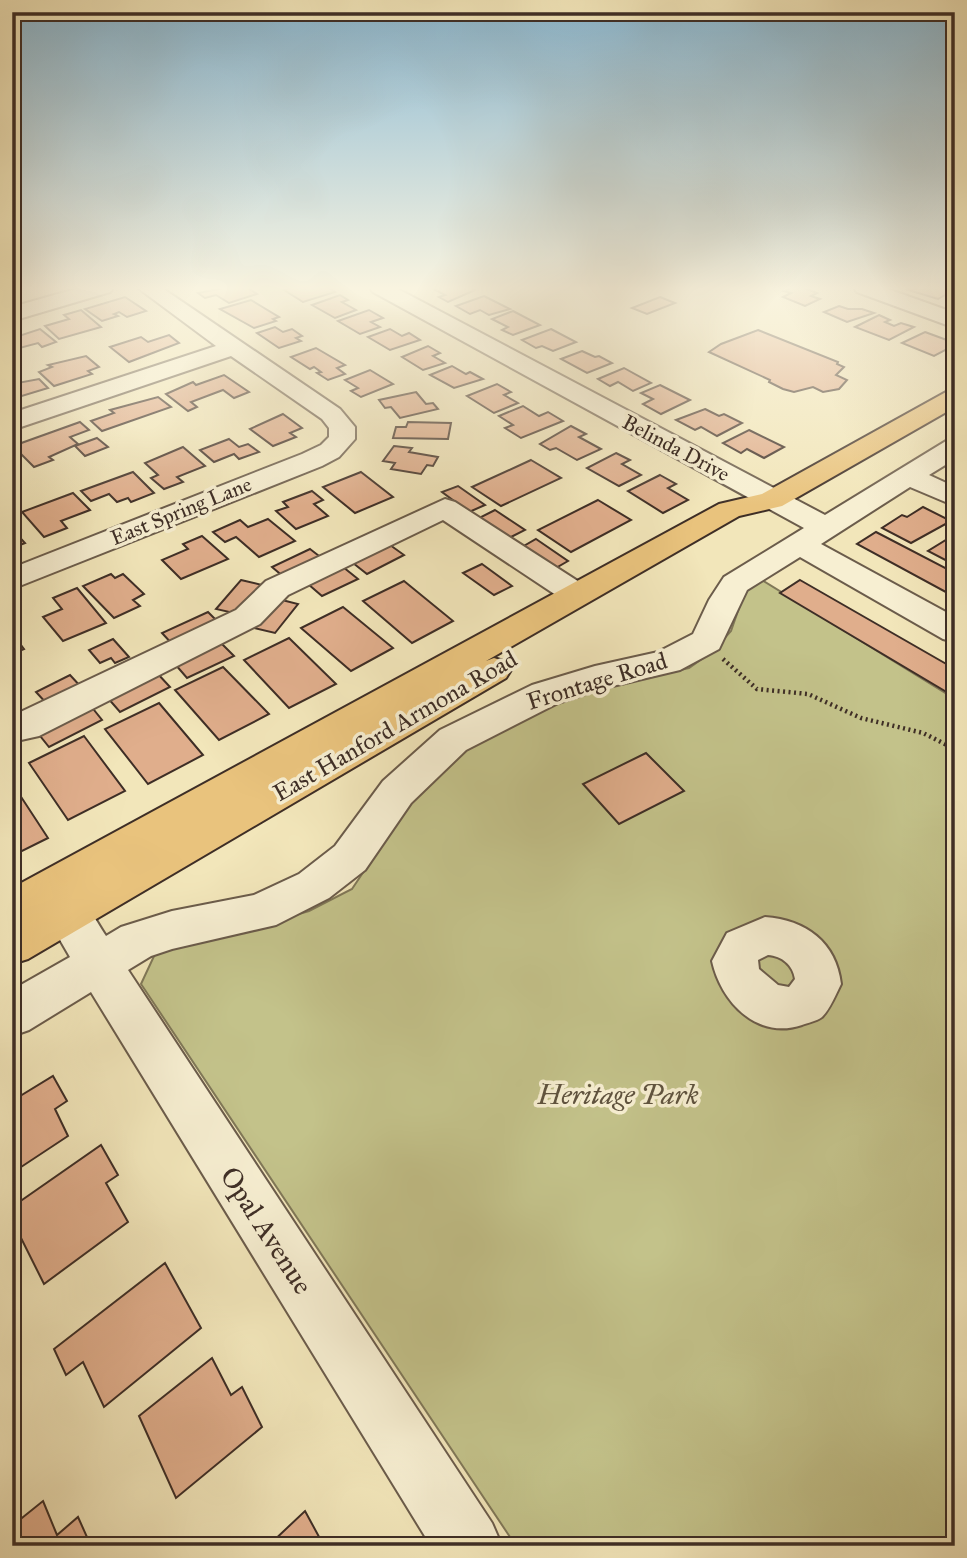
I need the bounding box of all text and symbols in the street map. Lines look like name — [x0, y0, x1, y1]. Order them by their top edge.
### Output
street label: Belinda Drive — [618, 409, 734, 487]
street label: East Spring Lane — [107, 471, 256, 551]
street label: East Hanford Armona Road — [268, 644, 522, 808]
street label: Frontage Road — [523, 645, 671, 717]
park label: Heritage Park — [536, 1077, 699, 1112]
street label: Opal Avenue — [212, 1160, 321, 1301]

